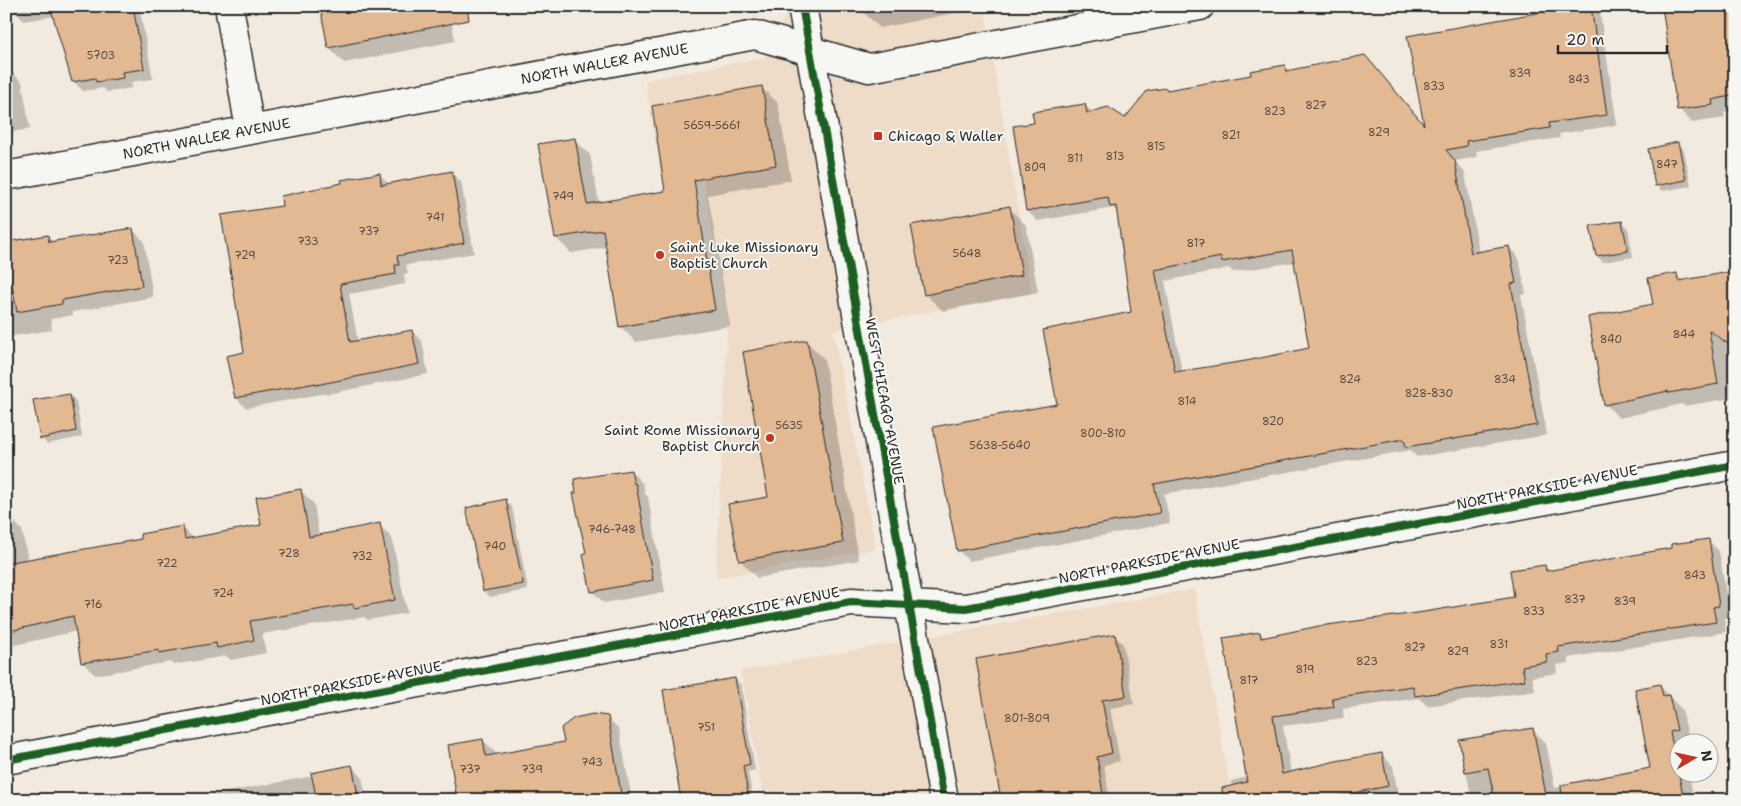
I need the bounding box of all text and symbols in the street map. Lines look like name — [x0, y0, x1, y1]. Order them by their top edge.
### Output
scale bar — [1558, 22, 1667, 54]
text: 20 m — [1566, 30, 1605, 50]
street label: NORTH WALLER AVENUE — [519, 39, 690, 88]
house number: 5703 — [87, 48, 115, 63]
house number: 839 — [1509, 66, 1531, 81]
house number: 843 — [1568, 72, 1590, 87]
house number: 833 — [1423, 79, 1445, 94]
house number: 827 — [1305, 98, 1327, 113]
house number: 823 — [1264, 104, 1286, 119]
street label: NORTH WALLER AVENUE — [121, 114, 292, 163]
house number: 5659-5661 — [684, 118, 740, 133]
house number: 829 — [1368, 125, 1390, 140]
place label: Chicago & Waller — [888, 127, 1004, 145]
house number: 821 — [1222, 128, 1240, 143]
marker: Chicago & Waller — [872, 130, 884, 142]
house number: 815 — [1147, 139, 1165, 154]
house number: 813 — [1105, 149, 1125, 164]
house number: 811 — [1067, 151, 1083, 166]
house number: 847 — [1656, 157, 1678, 172]
house number: 809 — [1024, 160, 1046, 175]
house number: 749 — [552, 189, 574, 204]
house number: 741 — [426, 210, 444, 225]
house number: 737 — [358, 224, 380, 239]
house number: 733 — [297, 234, 319, 249]
house number: 817 — [1187, 236, 1206, 251]
place label: Saint Luke Missionary Baptist Church — [670, 238, 819, 272]
house number: 5648 — [952, 246, 982, 261]
house number: 729 — [234, 248, 256, 263]
marker: Saint Luke Missionary Baptist Church — [654, 249, 666, 261]
house number: 723 — [107, 253, 129, 268]
street label: WEST CHICAGO AVENUE — [861, 316, 909, 486]
house number: 844 — [1673, 327, 1695, 342]
house number: 840 — [1600, 332, 1622, 347]
house number: 824 — [1339, 372, 1361, 387]
house number: 834 — [1494, 372, 1516, 387]
house number: 828-830 — [1405, 386, 1453, 401]
house number: 814 — [1177, 394, 1197, 409]
house number: 820 — [1262, 414, 1284, 429]
house number: 5635 — [775, 418, 803, 433]
place label: Saint Rome Missionary Baptist Church — [604, 421, 760, 455]
house number: 800-810 — [1080, 426, 1126, 441]
marker: Saint Rome Missionary Baptist Church — [764, 432, 776, 444]
house number: 5638-5640 — [969, 438, 1031, 453]
street label: NORTH PARKSIDE AVENUE — [1455, 461, 1639, 513]
house number: 746-748 — [588, 522, 636, 537]
street label: NORTH PARKSIDE AVENUE — [1057, 535, 1241, 587]
house number: 740 — [484, 539, 506, 554]
house number: 728 — [278, 546, 300, 561]
house number: 732 — [351, 549, 373, 564]
house number: 722 — [156, 556, 178, 571]
house number: 843 — [1684, 568, 1706, 583]
street label: NORTH PARKSIDE AVENUE — [657, 583, 841, 635]
house number: 724 — [212, 586, 234, 601]
house number: 837 — [1564, 592, 1586, 607]
house number: 839 — [1614, 594, 1636, 609]
house number: 716 — [83, 597, 103, 612]
house number: 833 — [1523, 604, 1545, 619]
house number: 831 — [1490, 637, 1508, 652]
house number: 827 — [1404, 640, 1426, 655]
house number: 829 — [1447, 644, 1469, 659]
house number: 823 — [1356, 654, 1378, 669]
street label: NORTH PARKSIDE AVENUE — [259, 657, 443, 709]
house number: 819 — [1295, 662, 1315, 677]
house number: 817 — [1240, 673, 1259, 688]
house number: 801-809 — [1004, 711, 1050, 726]
house number: 751 — [697, 720, 715, 735]
north arrow — [1668, 734, 1718, 784]
text: N — [1697, 749, 1717, 763]
house number: 743 — [581, 755, 603, 770]
house number: 737 — [459, 762, 481, 777]
house number: 739 — [521, 762, 543, 777]

